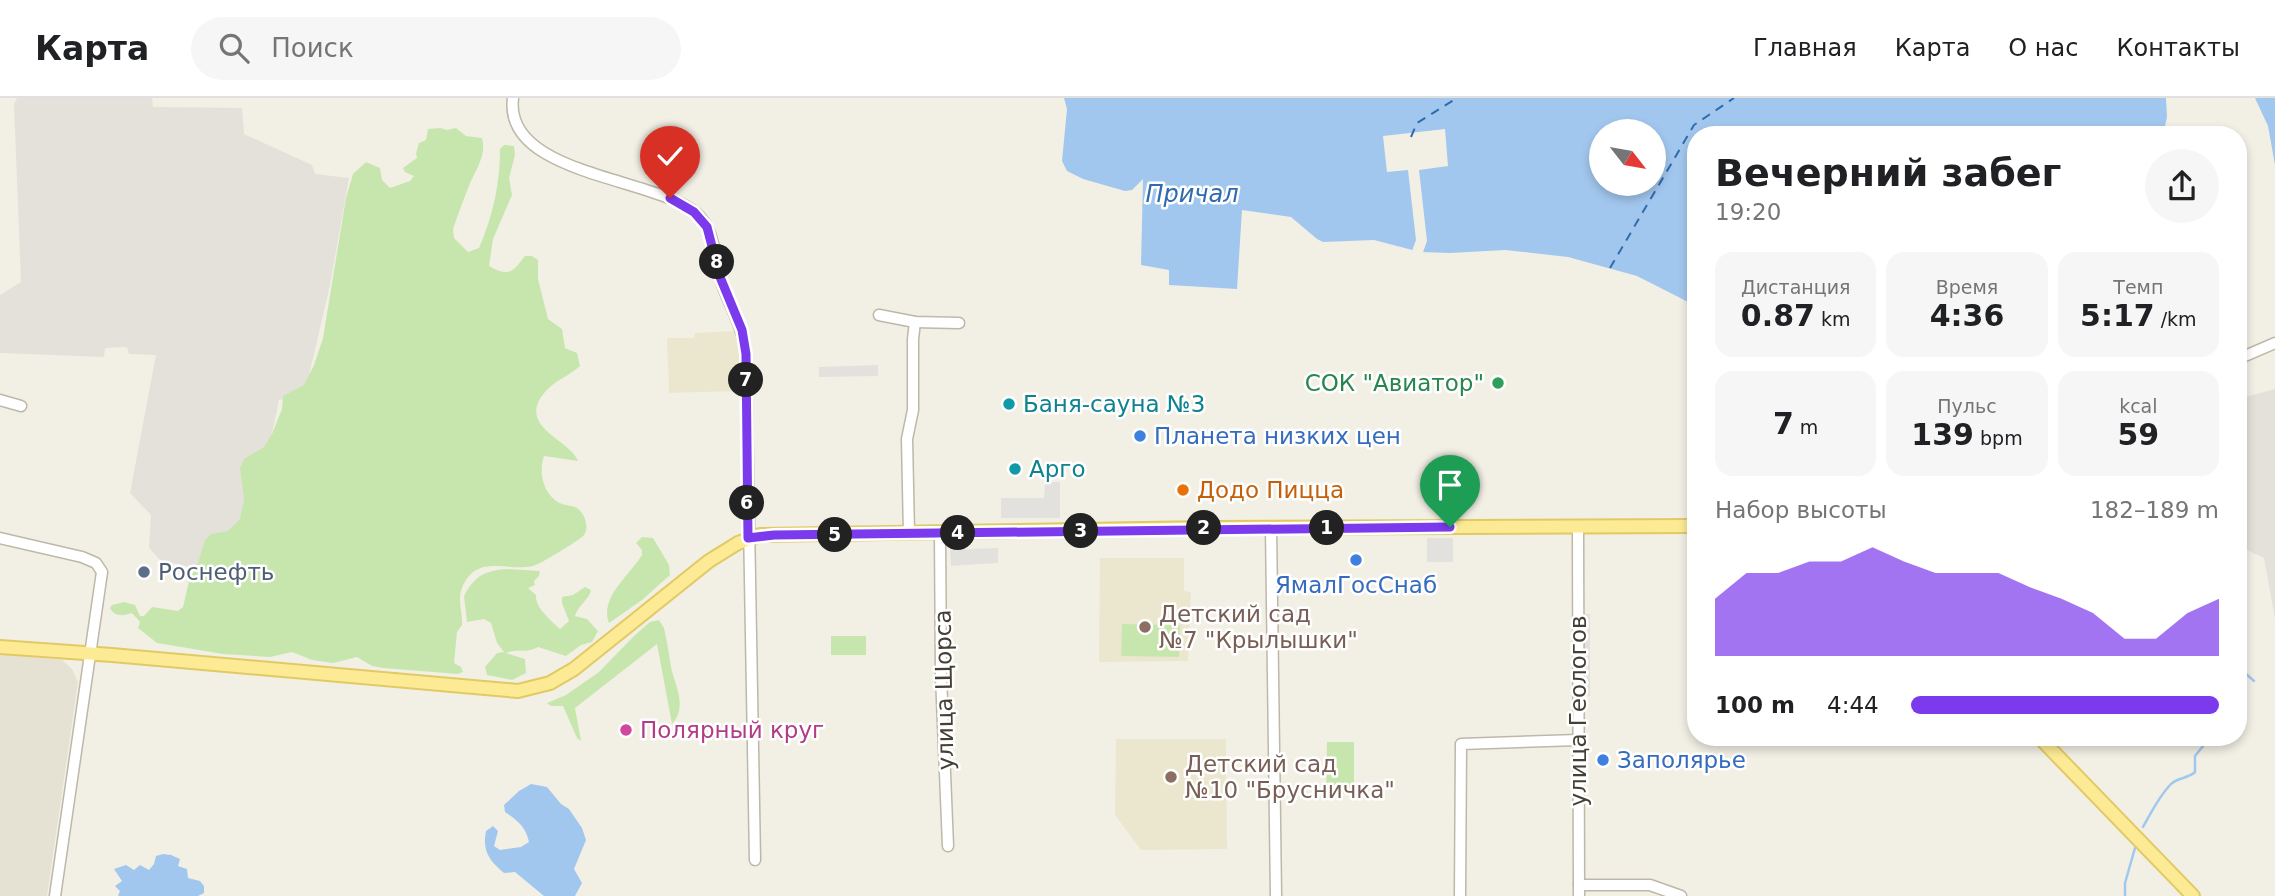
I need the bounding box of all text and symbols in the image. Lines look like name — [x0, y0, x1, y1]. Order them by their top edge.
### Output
search box — [191, 17, 681, 80]
text: Карта — [35, 29, 149, 68]
icon: search — [215, 29, 253, 67]
text: Поиск — [271, 33, 354, 63]
text: Главная — [1753, 34, 1857, 62]
text: Карта — [1895, 34, 1970, 62]
text: О нас — [2008, 34, 2078, 62]
text: Контакты — [2116, 34, 2240, 62]
north arrow — [1589, 119, 1666, 196]
map controls — [1589, 119, 1666, 196]
pin — [640, 126, 700, 198]
icon: check — [651, 137, 689, 175]
button: share — [2145, 149, 2219, 223]
text: Вечерний забег — [1715, 151, 2061, 195]
water label: Причал — [1145, 180, 1239, 208]
text: 19:20 — [1715, 199, 1781, 225]
pin: 8 — [700, 244, 734, 280]
text: 8 — [710, 250, 723, 272]
text: Дистанция — [1741, 276, 1850, 298]
text: Время — [1936, 276, 1998, 298]
text: Темп — [2113, 276, 2163, 298]
text: 0.87 — [1741, 298, 1815, 333]
text: 4:36 — [1930, 298, 2004, 333]
text: 5:17 — [2080, 298, 2155, 333]
text: km — [1815, 308, 1850, 330]
text: /km — [2155, 308, 2197, 330]
pin: 7 — [728, 362, 764, 398]
text: 7 — [739, 368, 752, 390]
place label: СОК "Авиатор" — [1305, 370, 1484, 396]
marker: СОК "Авиатор" — [1490, 375, 1506, 391]
place label: Баня-сауна №3 — [1023, 391, 1205, 417]
text: Пульс — [1937, 395, 1997, 417]
text: kcal — [2119, 395, 2158, 417]
marker: Баня-сауна №3 — [1001, 396, 1017, 412]
text: 7 — [1773, 406, 1794, 441]
text: m — [1794, 416, 1818, 438]
text: 139 — [1911, 417, 1974, 452]
text: 59 — [2117, 417, 2159, 452]
place label: Планета низких цен — [1154, 423, 1401, 449]
text: bpm — [1974, 427, 2023, 449]
marker: Планета низких цен — [1132, 428, 1148, 444]
pin — [1420, 455, 1480, 527]
place label: Арго — [1029, 456, 1086, 482]
marker: Арго — [1007, 461, 1023, 477]
icon: arrive — [1431, 466, 1469, 504]
place label: Додо Пицца — [1197, 477, 1344, 503]
marker: Додо Пицца — [1175, 482, 1191, 498]
pin: 6 — [730, 486, 764, 520]
text: 6 — [740, 491, 753, 513]
text: Набор высоты — [1715, 497, 1887, 523]
text: 182–189 m — [2090, 497, 2219, 523]
pin: 2 — [1186, 510, 1222, 546]
pin: 1 — [1310, 510, 1344, 546]
pin: 3 — [1064, 514, 1098, 548]
pin: 4 — [940, 516, 976, 550]
text: 2 — [1197, 516, 1210, 538]
text: 1 — [1320, 516, 1333, 538]
pin: 5 — [818, 518, 852, 552]
text: 3 — [1074, 519, 1087, 541]
text: 4 — [951, 521, 964, 543]
text: 5 — [828, 523, 841, 545]
marker: ЯмалГосСнаб — [1348, 552, 1364, 568]
place label: Роснефть — [158, 559, 274, 585]
marker: Роснефть — [136, 564, 152, 580]
place label: ЯмалГосСнаб — [1275, 572, 1437, 598]
place label: Детский сад №7 "Крылышки" — [1159, 601, 1358, 653]
street label: улица Щорса — [930, 609, 958, 771]
street label: улица Геологов — [1565, 615, 1591, 807]
marker: Детский сад №7 "Крылышки" — [1137, 619, 1153, 635]
text: 100 m — [1715, 692, 1795, 718]
text: 4:44 — [1827, 692, 1879, 718]
place label: Полярный круг — [640, 717, 824, 743]
marker: Полярный круг — [618, 722, 634, 738]
place label: Заполярье — [1617, 747, 1746, 773]
place label: Детский сад №10 "Брусничка" — [1185, 751, 1395, 803]
marker: Заполярье — [1595, 752, 1611, 768]
marker: Детский сад №10 "Брусничка" — [1163, 769, 1179, 785]

